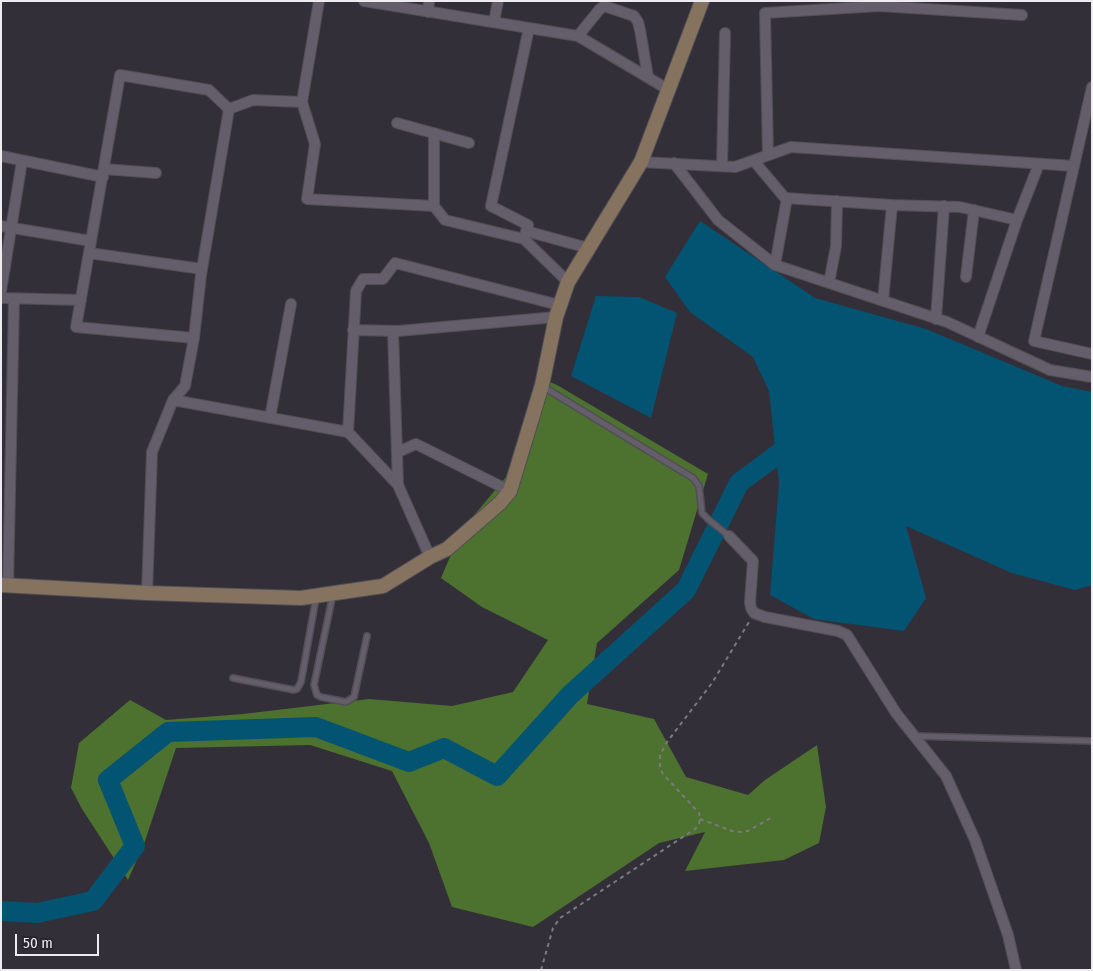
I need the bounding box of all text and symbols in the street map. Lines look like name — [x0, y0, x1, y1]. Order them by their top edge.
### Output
scale bar — [18, 924, 101, 956]
text: 50 m — [23, 934, 53, 952]

